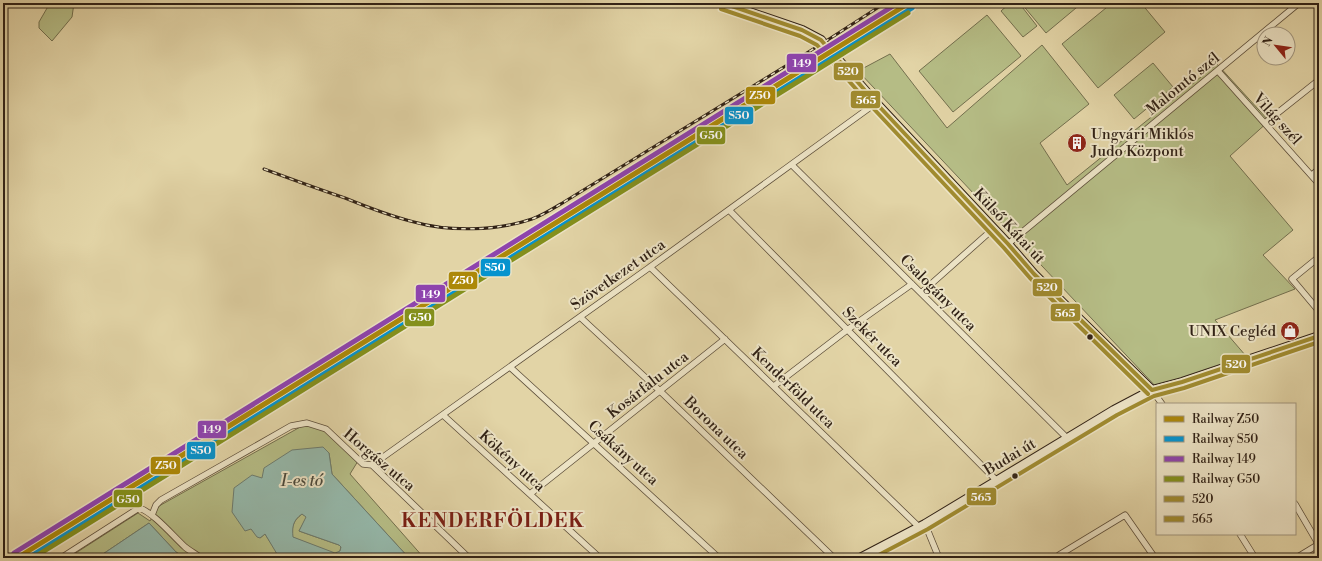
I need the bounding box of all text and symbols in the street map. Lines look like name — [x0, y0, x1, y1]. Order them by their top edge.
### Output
north arrow — [1256, 26, 1296, 66]
text: N — [1260, 34, 1277, 49]
street label: Malomtó szél — [1142, 48, 1224, 119]
line badge: 149 — [786, 53, 817, 73]
text: 149 — [792, 57, 812, 71]
line badge: 520 — [833, 62, 864, 81]
text: 520 — [837, 65, 859, 79]
line badge: Z50 — [745, 86, 776, 105]
street label: Világ szél — [1248, 88, 1306, 149]
text: Z50 — [749, 89, 771, 103]
line badge: 565 — [850, 90, 881, 109]
text: 565 — [856, 94, 876, 108]
line badge: S50 — [724, 106, 754, 125]
text: S50 — [728, 109, 750, 123]
place label: Ungvári Miklós Judo Központ — [1090, 125, 1194, 161]
line badge: G50 — [696, 126, 726, 145]
text: G50 — [699, 129, 723, 143]
building icon: Ungvári Miklós Judo Központ — [1066, 132, 1088, 154]
street label: Külső Kátai út — [969, 184, 1049, 268]
street label: Szövetkezet utca — [567, 235, 669, 315]
street label: Csalogány utca — [896, 251, 981, 336]
line badge: S50 — [480, 258, 511, 277]
text: S50 — [484, 261, 506, 275]
line badge: Z50 — [448, 271, 478, 290]
text: Z50 — [452, 274, 474, 288]
line badge: 520 — [1032, 278, 1063, 297]
text: 520 — [1036, 281, 1058, 295]
line badge: 149 — [415, 284, 446, 303]
text: 149 — [421, 288, 441, 302]
street label: Szekér utca — [838, 303, 906, 371]
line badge: 565 — [1050, 303, 1081, 322]
text: 565 — [1055, 307, 1075, 321]
line badge: G50 — [404, 308, 435, 327]
text: G50 — [408, 311, 432, 325]
shop icon: UNIX Cegléd — [1279, 320, 1301, 342]
place label: UNIX Cegléd — [1189, 322, 1276, 341]
unlabelled marker — [1085, 332, 1095, 342]
street label: Kenderföld utca — [747, 343, 839, 433]
street label: Kosárfalu utca — [603, 347, 693, 423]
line badge: 520 — [1221, 354, 1251, 374]
text: 520 — [1225, 358, 1247, 372]
street label: Borona utca — [679, 392, 752, 464]
legend — [1156, 403, 1296, 535]
text: Railway Z50 — [1192, 412, 1259, 427]
street label: Csákány utca — [584, 416, 663, 490]
line badge: 149 — [197, 420, 227, 439]
text: 149 — [202, 423, 222, 437]
street label: Horgász utca — [339, 424, 419, 496]
street label: Kökény utca — [475, 426, 549, 496]
text: Railway S50 — [1192, 432, 1258, 447]
street label: Budai út — [980, 434, 1040, 480]
line badge: S50 — [186, 441, 216, 460]
text: S50 — [190, 444, 212, 458]
text: Railway 149 — [1192, 452, 1256, 467]
line badge: Z50 — [150, 456, 181, 475]
text: Z50 — [155, 459, 177, 473]
water label: I-es tó — [280, 471, 324, 491]
unlabelled marker — [1010, 471, 1020, 481]
text: Railway G50 — [1192, 472, 1260, 487]
line badge: 565 — [966, 487, 997, 506]
line badge: G50 — [113, 489, 143, 508]
text: 565 — [971, 491, 991, 505]
text: 520 — [1192, 492, 1213, 507]
text: G50 — [116, 493, 140, 507]
district label: KENDERFÖLDEK — [401, 508, 585, 533]
text: 565 — [1192, 512, 1213, 527]

